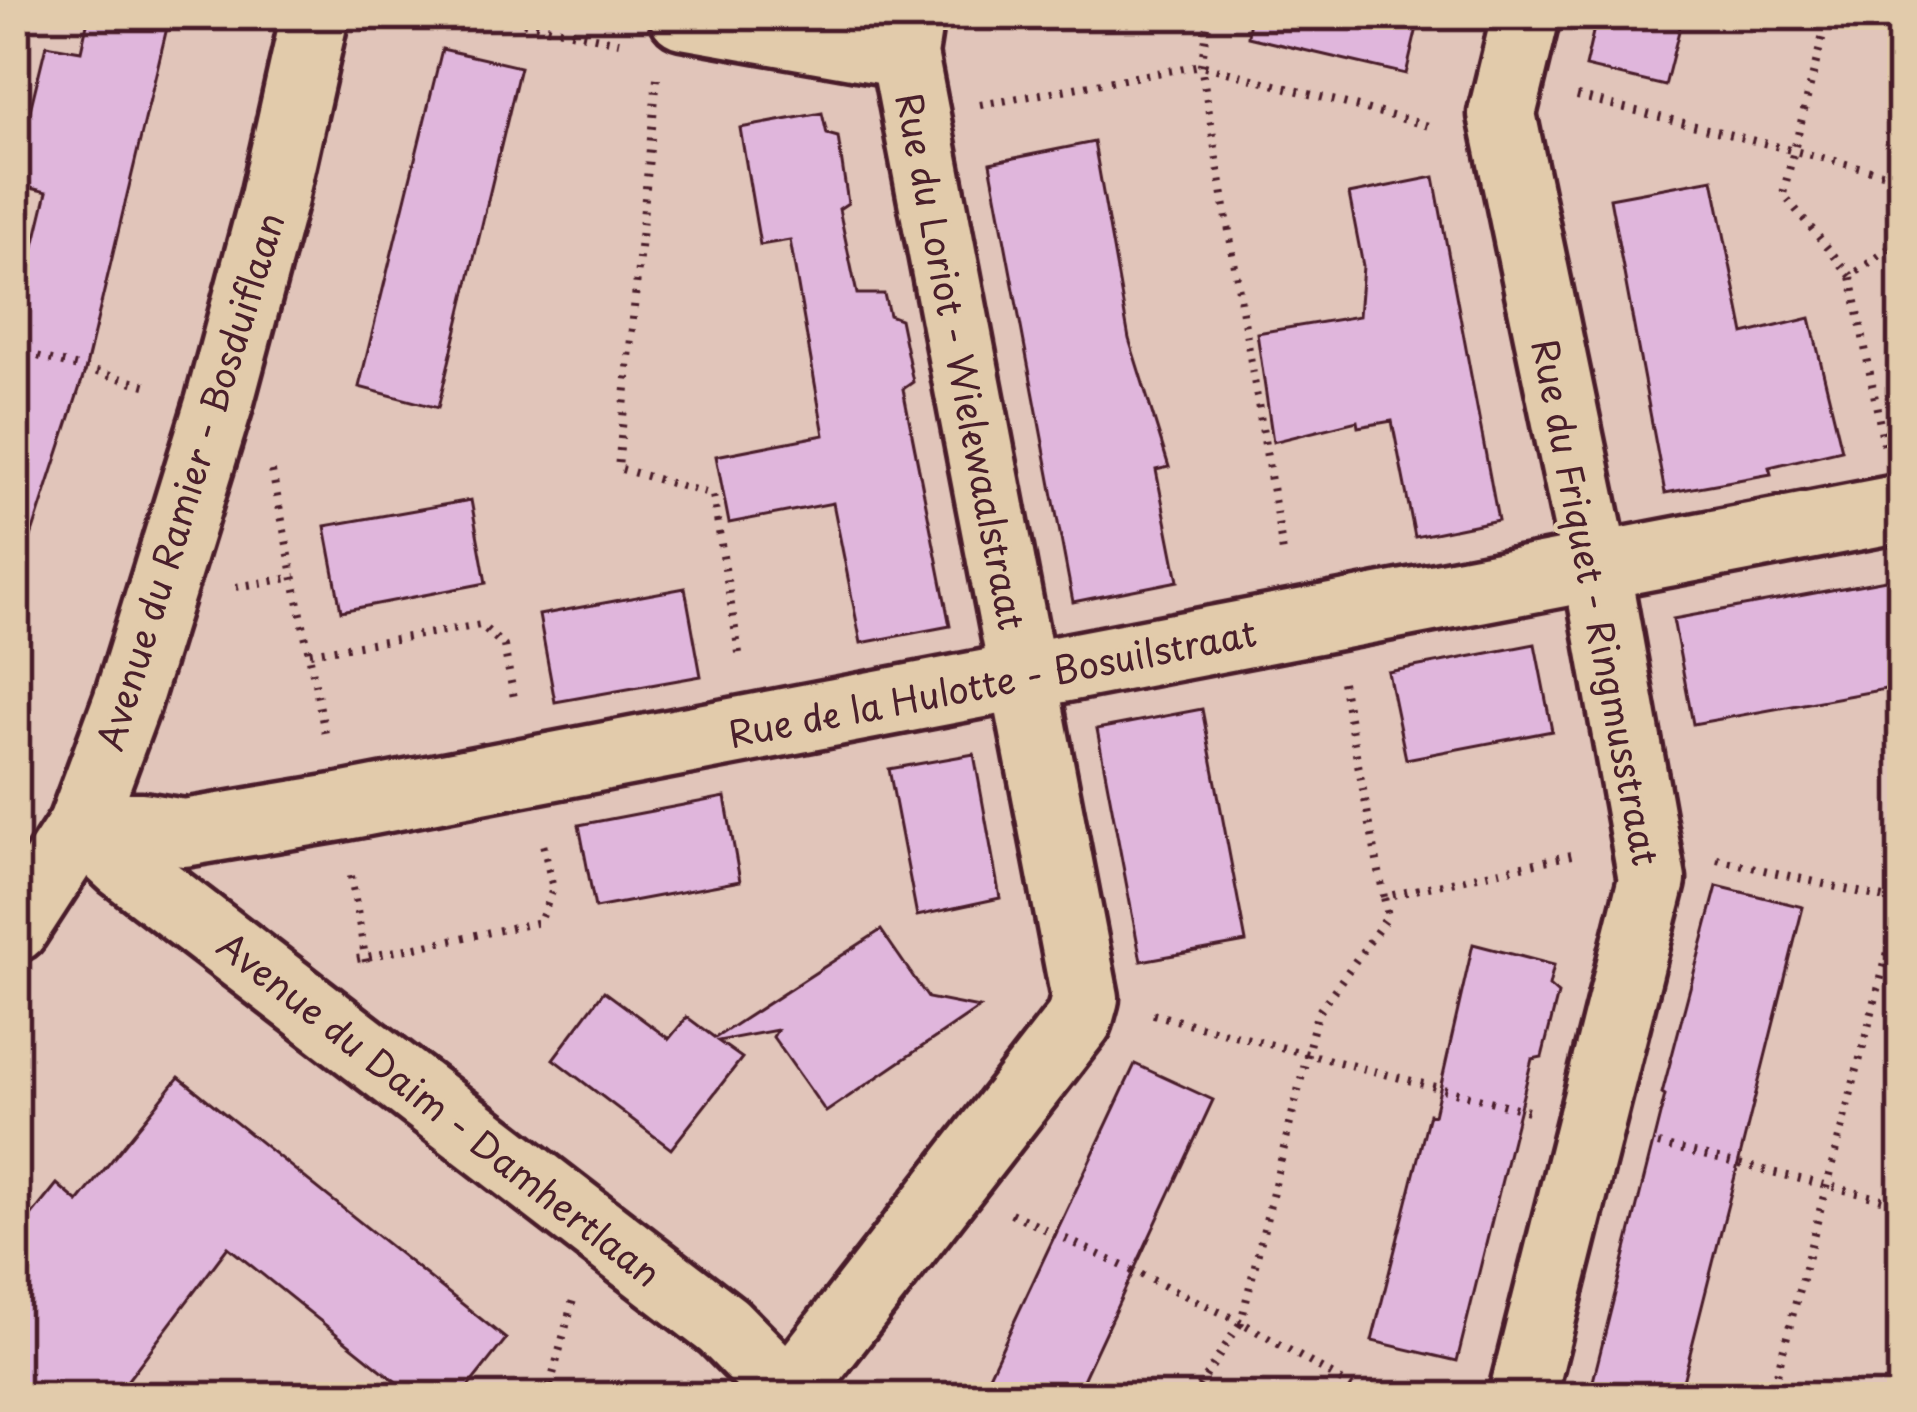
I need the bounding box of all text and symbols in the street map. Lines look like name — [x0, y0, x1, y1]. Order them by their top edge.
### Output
street label: Rue du Loriot - Wielewaalstraat — [883, 88, 1041, 634]
street label: Avenue du Ramier - Bosduiflaan — [81, 205, 297, 757]
street label: Rue du Friquet - Ringmusstraat — [1519, 334, 1675, 870]
street label: Rue de la Hulotte - Bosuilstraat — [723, 604, 1261, 760]
street label: Avenue du Daim - Damhertlaan — [207, 918, 673, 1298]

